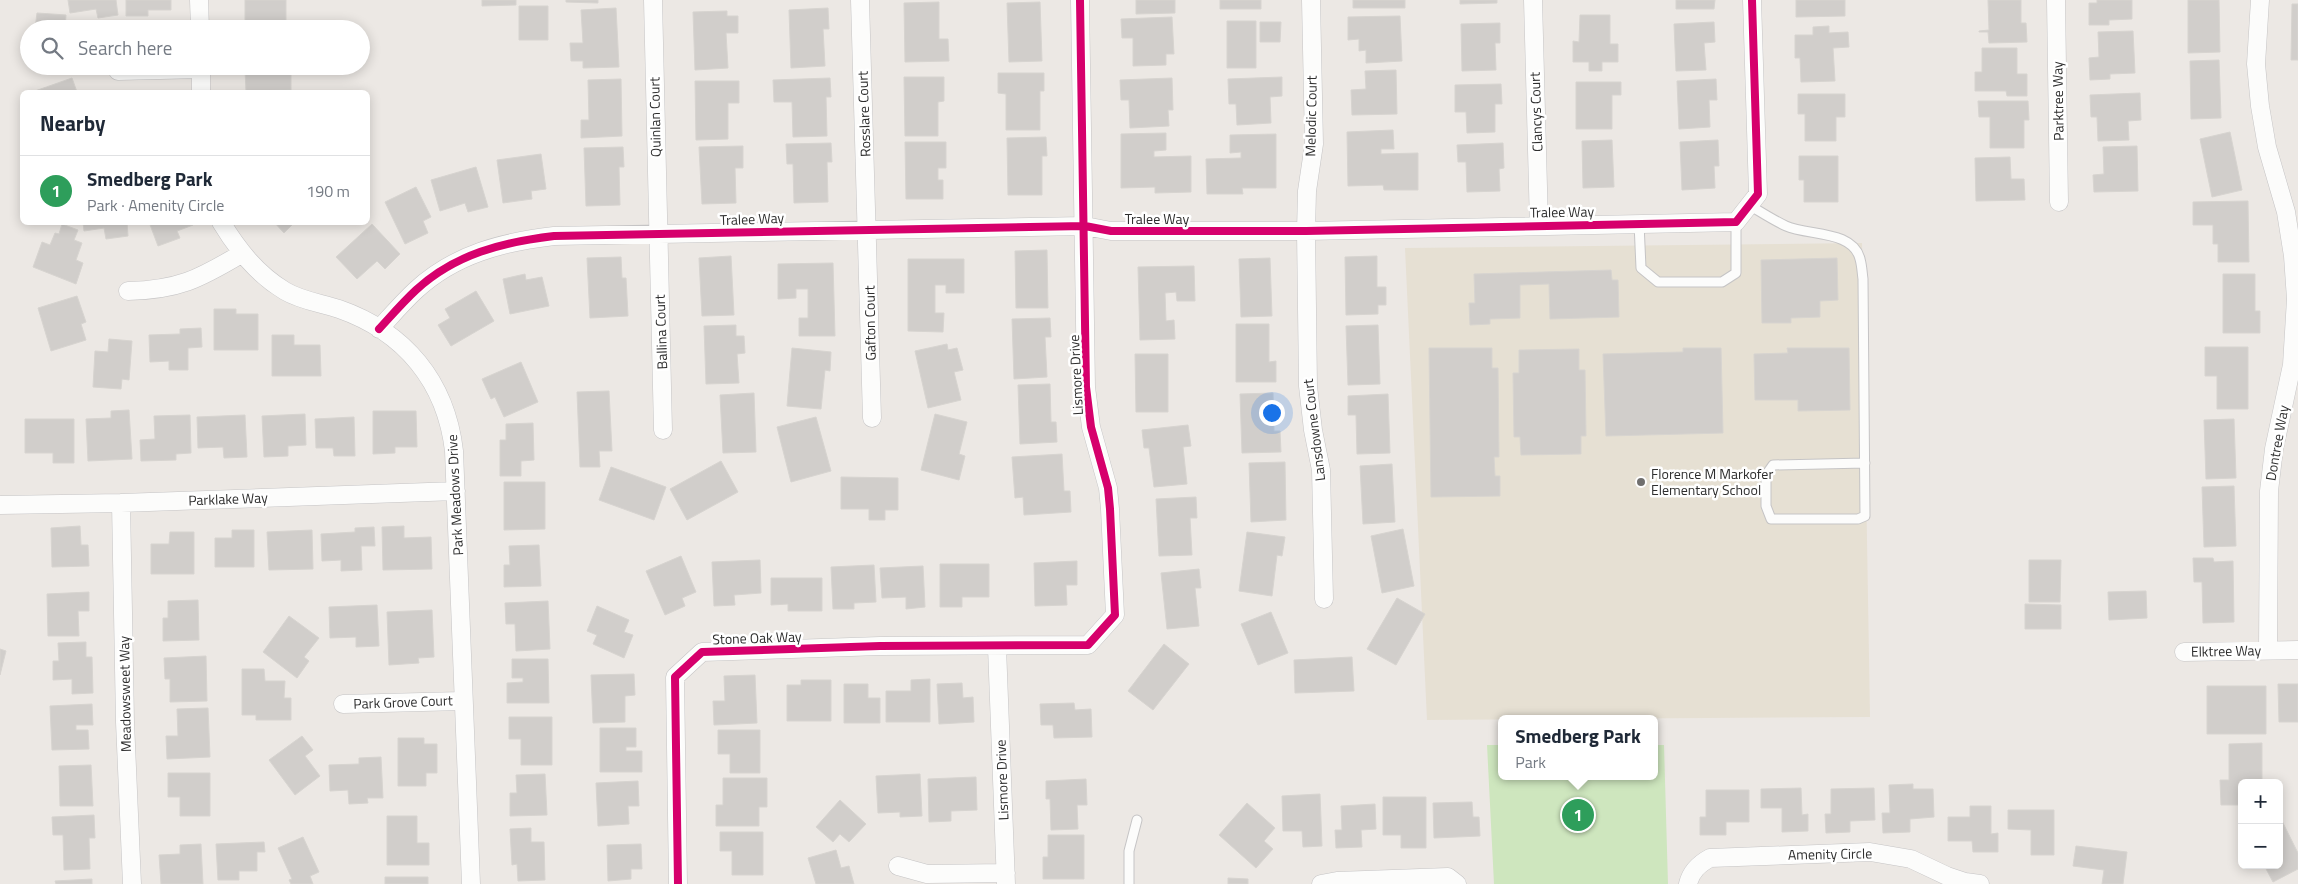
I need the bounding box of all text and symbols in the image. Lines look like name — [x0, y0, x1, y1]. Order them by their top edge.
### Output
search box — [20, 20, 370, 75]
text: Search here — [78, 33, 172, 62]
icon: search — [38, 34, 66, 62]
street label: Parktree Way — [2046, 61, 2069, 141]
street label: Rosslare Court — [852, 71, 875, 157]
street label: Clancys Court — [1524, 72, 1547, 152]
street label: Melodic Court — [1299, 75, 1322, 157]
street label: Quinlan Court — [643, 77, 666, 157]
text: Nearby — [40, 107, 105, 139]
text: Smedberg Park — [87, 164, 212, 193]
text: 1 — [52, 179, 60, 203]
text: 190 m — [306, 179, 350, 203]
text: Park · Amenity Circle — [87, 193, 224, 217]
street label: Tralee Way — [1530, 200, 1595, 223]
street label: Tralee Way — [719, 207, 785, 230]
street label: Tralee Way — [1125, 208, 1189, 229]
street label: Gafton Court — [858, 285, 881, 361]
street label: Ballina Court — [649, 294, 672, 370]
street label: Lismore Drive — [1063, 334, 1088, 416]
street label: Lansdowne Court — [1297, 378, 1330, 482]
your location — [1259, 400, 1285, 426]
street label: Dontree Way — [2260, 403, 2294, 482]
street label: Park Meadows Drive — [441, 434, 468, 556]
place label: Florence M Markofer Elementary School — [1651, 463, 1773, 500]
marker: Florence M Markofer Elementary School — [1635, 476, 1647, 488]
street label: Parklake Way — [188, 487, 268, 510]
street label: Stone Oak Way — [712, 625, 802, 650]
street label: Meadowsweet Way — [113, 636, 136, 752]
street label: Elktree Way — [2191, 639, 2262, 662]
street label: Park Grove Court — [353, 689, 453, 714]
popup — [1498, 715, 1658, 780]
text: Smedberg Park — [1515, 721, 1641, 750]
street label: Lismore Drive — [990, 739, 1013, 821]
text: Park — [1515, 750, 1546, 774]
map controls — [2238, 779, 2283, 869]
button: + — [2238, 779, 2283, 824]
pin: 1 — [1562, 796, 1594, 834]
button: − — [2238, 824, 2283, 869]
street label: Amenity Circle — [1788, 842, 1872, 865]

